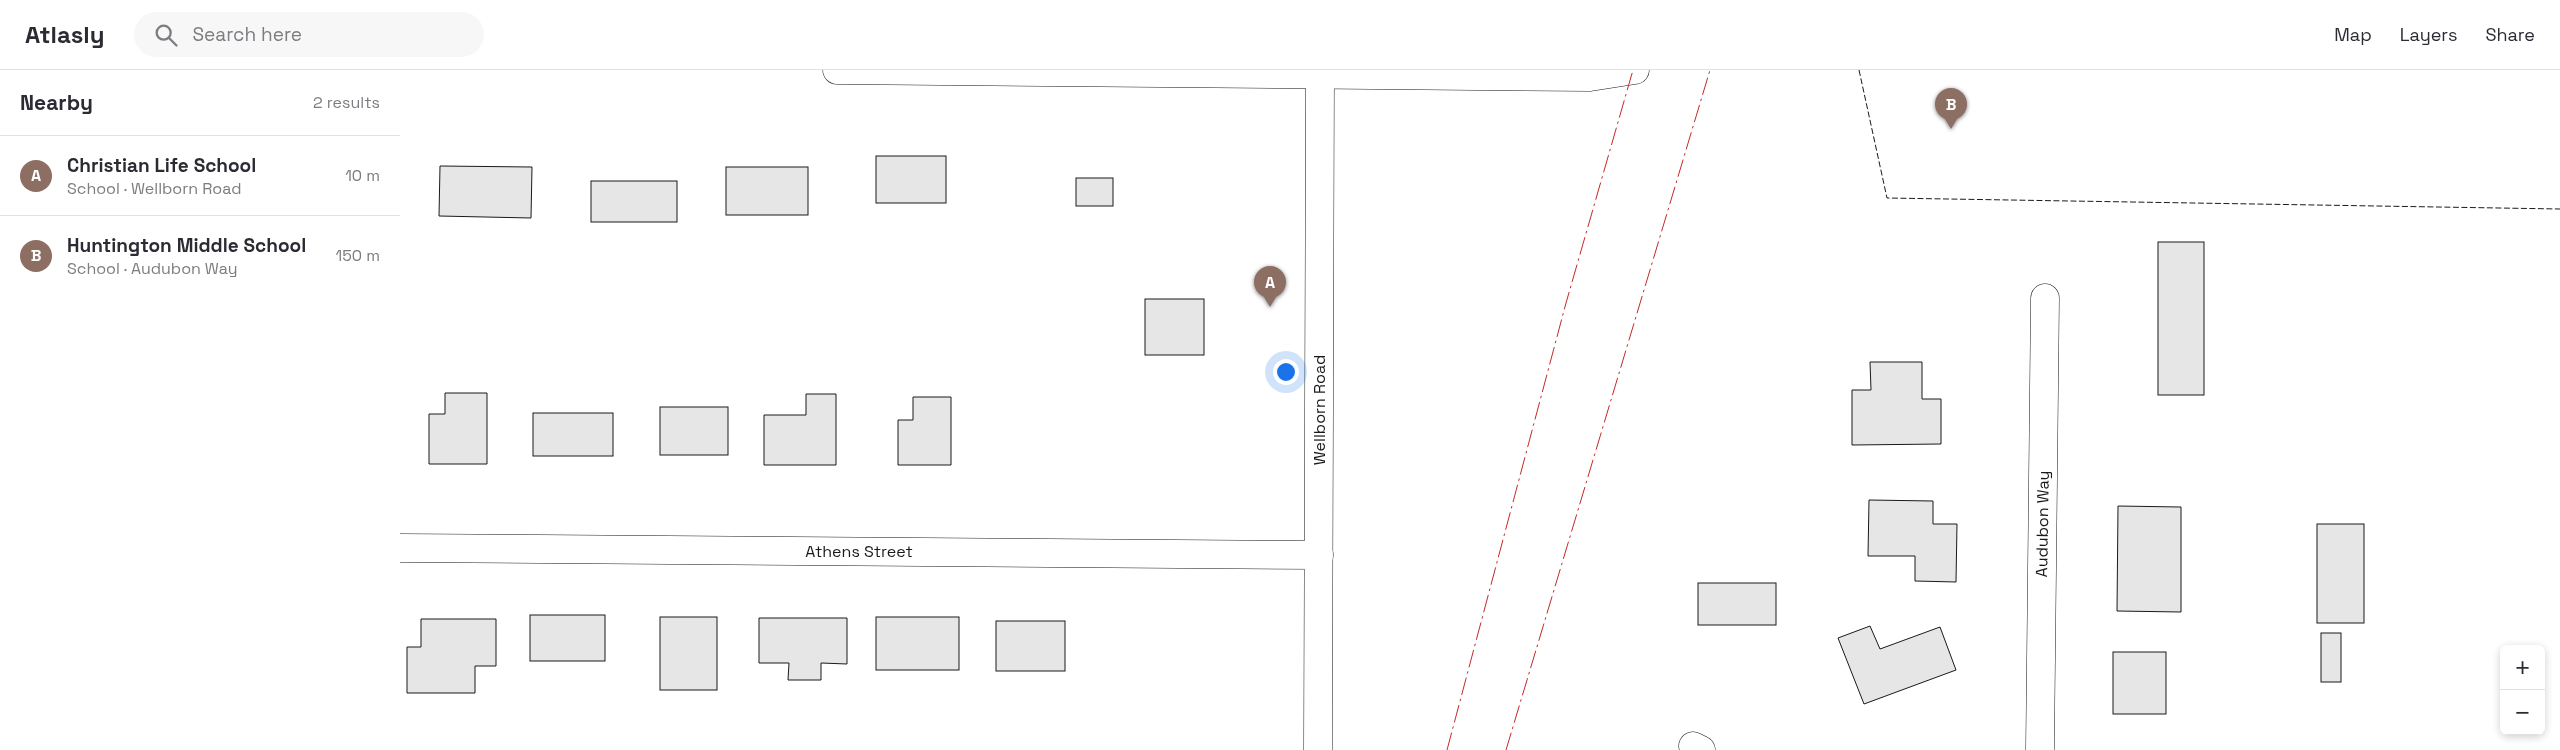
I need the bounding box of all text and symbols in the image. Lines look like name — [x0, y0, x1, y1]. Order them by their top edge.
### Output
search box — [134, 12, 484, 57]
text: Atlasly — [25, 19, 104, 50]
icon: search — [152, 21, 180, 49]
text: Search here — [192, 22, 302, 47]
text: Map — [2334, 23, 2372, 46]
text: Layers — [2400, 23, 2457, 46]
text: Share — [2485, 23, 2535, 46]
pin: B — [1935, 88, 1967, 129]
text: Nearby — [20, 89, 93, 116]
text: 2 results — [313, 92, 380, 113]
text: Christian Life School — [67, 153, 256, 178]
text: A — [31, 165, 41, 186]
text: 10 m — [345, 165, 380, 186]
text: School · Wellborn Road — [67, 178, 241, 199]
text: Huntington Middle School — [67, 233, 306, 258]
text: B — [31, 245, 41, 266]
text: 150 m — [336, 245, 380, 266]
text: School · Audubon Way — [67, 258, 237, 279]
pin: A — [1254, 266, 1286, 307]
street label: Wellborn Road — [1309, 355, 1330, 465]
your location — [1273, 359, 1299, 385]
street label: Audubon Way — [2031, 471, 2054, 577]
street label: Athens Street — [805, 541, 913, 562]
map controls — [2500, 645, 2545, 735]
button: + — [2500, 645, 2545, 690]
button: − — [2500, 690, 2545, 735]

